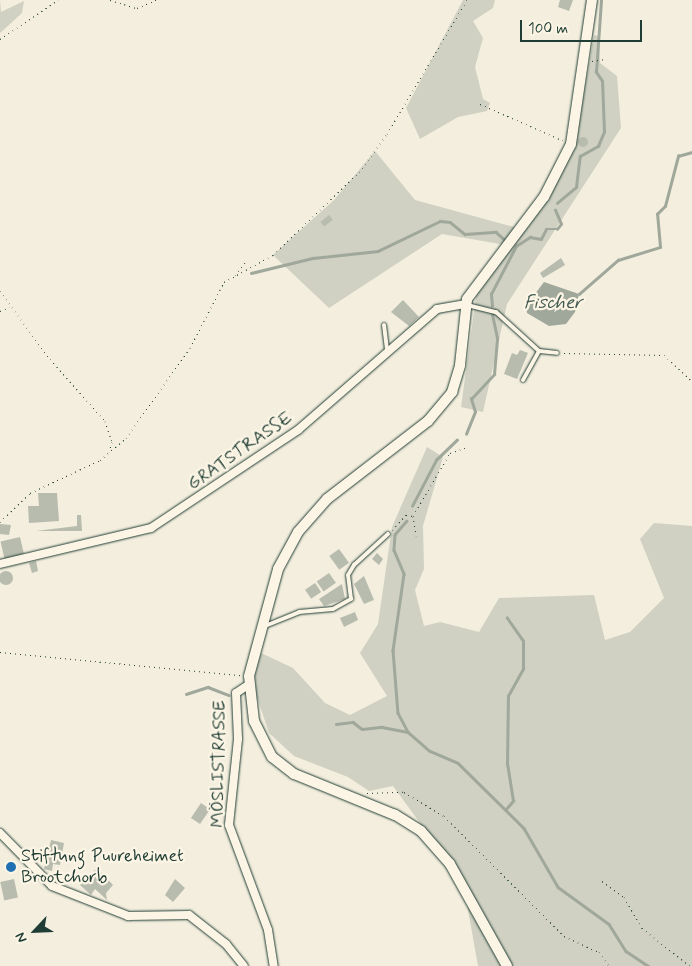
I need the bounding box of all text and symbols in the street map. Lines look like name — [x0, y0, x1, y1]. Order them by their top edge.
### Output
scale bar — [522, 10, 644, 42]
text: 100 m — [528, 19, 568, 39]
water label: Fischer — [524, 292, 582, 314]
street label: GRATSTRASSE — [184, 407, 296, 495]
street label: MÖSLISTRASSE — [207, 700, 231, 828]
place label: Stiftung Puureheimet Brootchorb — [21, 846, 181, 889]
marker: Stiftung Puureheimet Brootchorb — [5, 861, 17, 873]
north arrow — [10, 906, 60, 956]
text: N — [11, 929, 32, 945]

